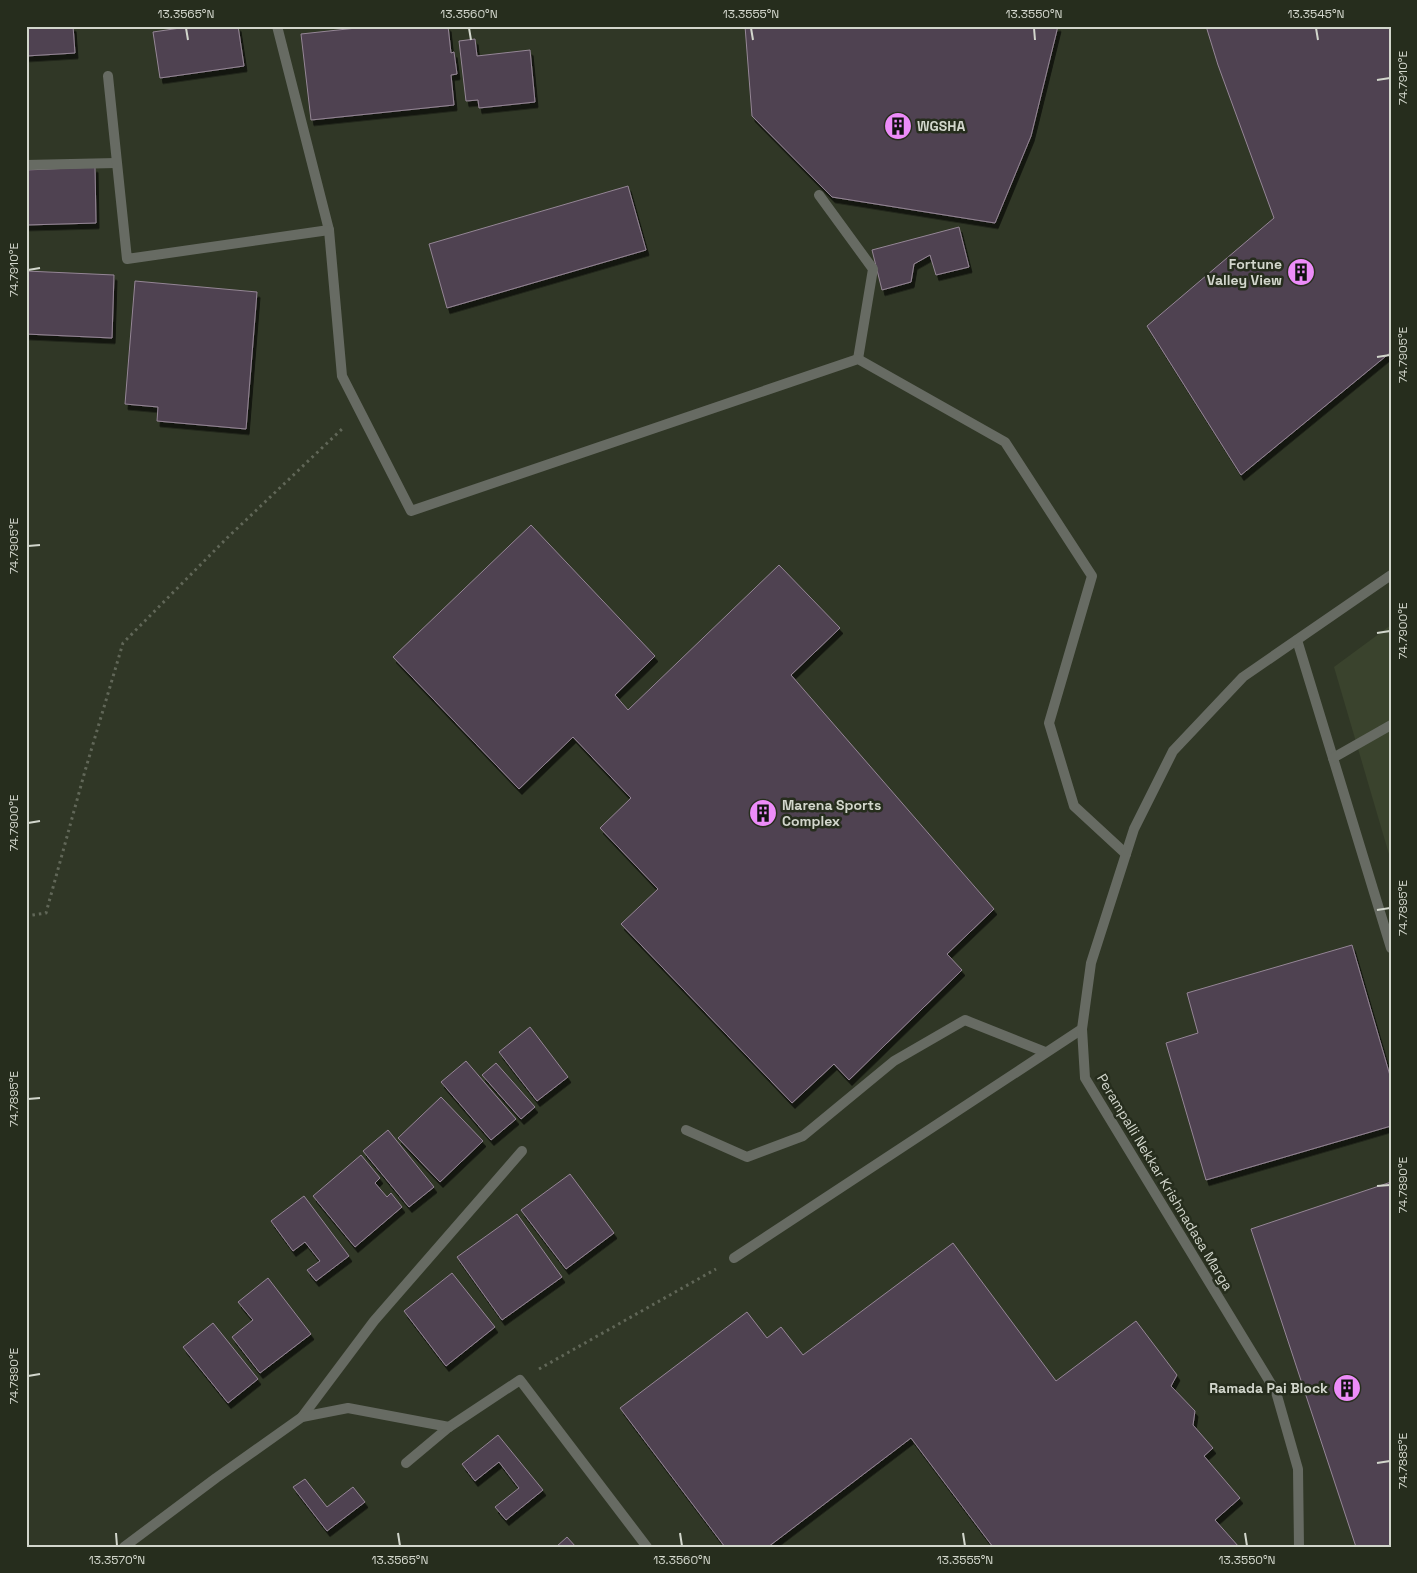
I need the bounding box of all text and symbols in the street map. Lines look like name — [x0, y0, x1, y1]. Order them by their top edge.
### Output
text: 13.3565°N — [158, 6, 214, 22]
text: 13.3560°N — [440, 6, 498, 22]
text: 13.3555°N — [723, 6, 779, 22]
text: 13.3550°N — [1005, 6, 1063, 22]
text: 13.3545°N — [1288, 6, 1344, 22]
text: 74.7910°E — [1395, 51, 1411, 105]
building icon: WGSHA — [883, 111, 913, 141]
place label: WGSHA — [917, 117, 965, 135]
text: 74.7910°E — [6, 243, 22, 297]
place label: Fortune Valley View — [1207, 255, 1282, 289]
building icon: Fortune Valley View — [1286, 257, 1316, 287]
text: 74.7905°E — [1395, 327, 1411, 383]
text: 74.7905°E — [6, 518, 22, 574]
text: 74.7900°E — [1395, 602, 1411, 659]
text: 74.7900°E — [6, 794, 22, 851]
place label: Marena Sports Complex — [782, 796, 881, 830]
building icon: Marena Sports Complex — [748, 798, 778, 828]
text: 74.7895°E — [1395, 880, 1411, 936]
street label: Perampalli Nekkar Krishnadasa Marga — [1093, 1070, 1237, 1294]
text: 74.7895°E — [6, 1071, 22, 1127]
text: 74.7890°E — [1395, 1156, 1411, 1213]
text: 74.7890°E — [6, 1347, 22, 1404]
building icon: Ramada Pai Block — [1332, 1373, 1362, 1403]
place label: Ramada Pai Block — [1209, 1379, 1328, 1397]
text: 74.7885°E — [1395, 1433, 1411, 1489]
text: 13.3570°N — [89, 1552, 145, 1568]
text: 13.3565°N — [372, 1552, 428, 1568]
text: 13.3560°N — [653, 1552, 711, 1568]
text: 13.3555°N — [937, 1552, 993, 1568]
text: 13.3550°N — [1218, 1552, 1276, 1568]

